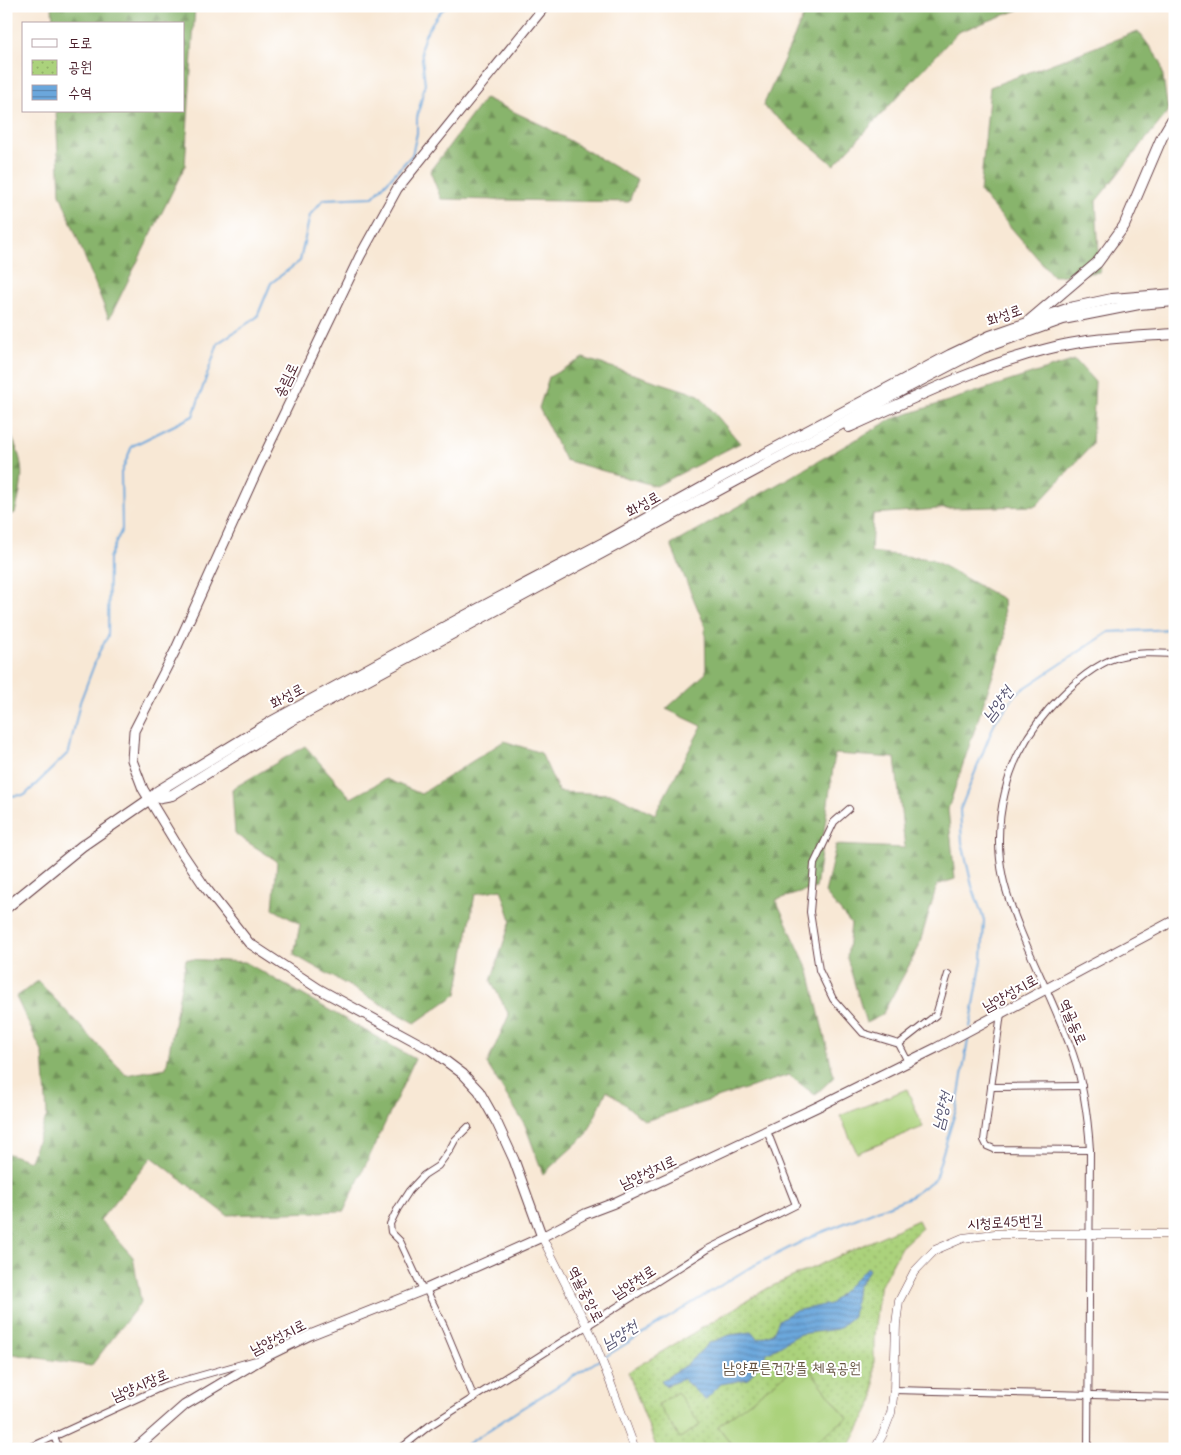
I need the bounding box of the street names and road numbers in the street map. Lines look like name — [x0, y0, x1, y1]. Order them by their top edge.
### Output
street label: 화성로 — [984, 300, 1024, 330]
street label: 송림로 — [270, 360, 302, 400]
street label: 화성로 — [623, 487, 663, 521]
street label: 화성로 — [267, 680, 307, 712]
street label: 남양성지로 — [979, 970, 1041, 1016]
street label: 역골동로 — [1055, 996, 1091, 1048]
street label: 남양성지로 — [617, 1151, 679, 1193]
street label: 시청로45번길 — [967, 1211, 1043, 1233]
street label: 남양천로 — [609, 1261, 659, 1303]
street label: 역골중앙로 — [564, 1263, 608, 1325]
street label: 남양성지로 — [247, 1315, 309, 1359]
street label: 남양시장로 — [109, 1365, 171, 1405]

